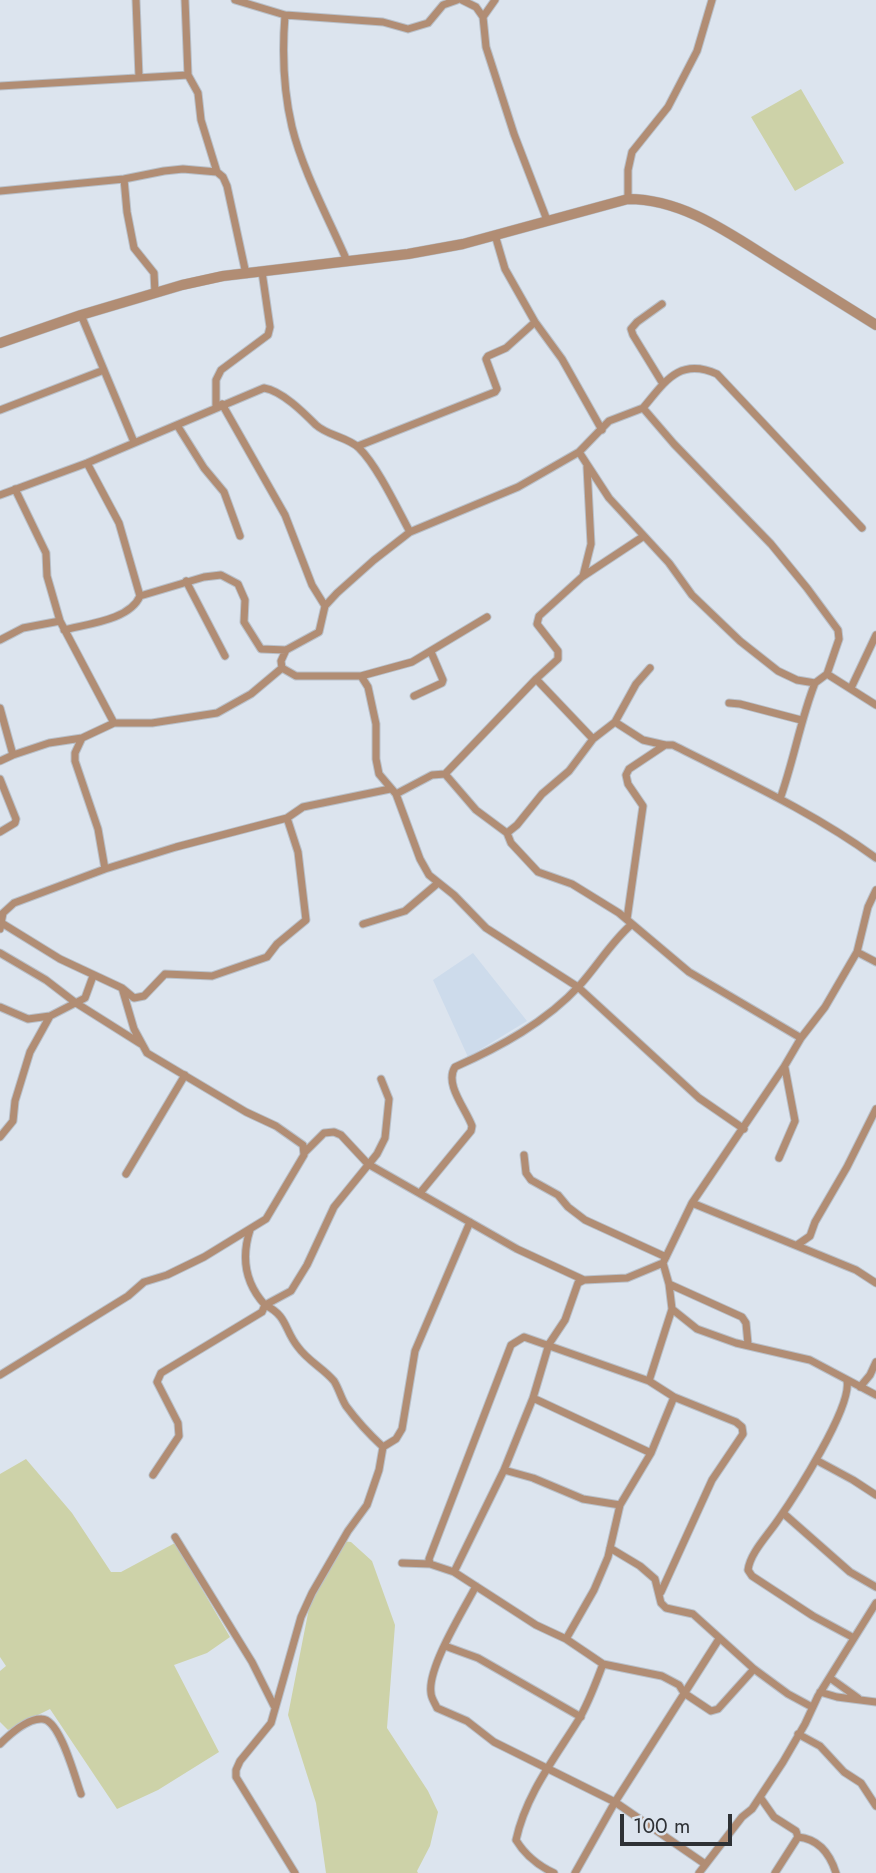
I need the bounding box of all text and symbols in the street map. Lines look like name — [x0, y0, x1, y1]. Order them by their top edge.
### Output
scale bar — [624, 1800, 736, 1844]
text: 100 m — [633, 1811, 690, 1841]

